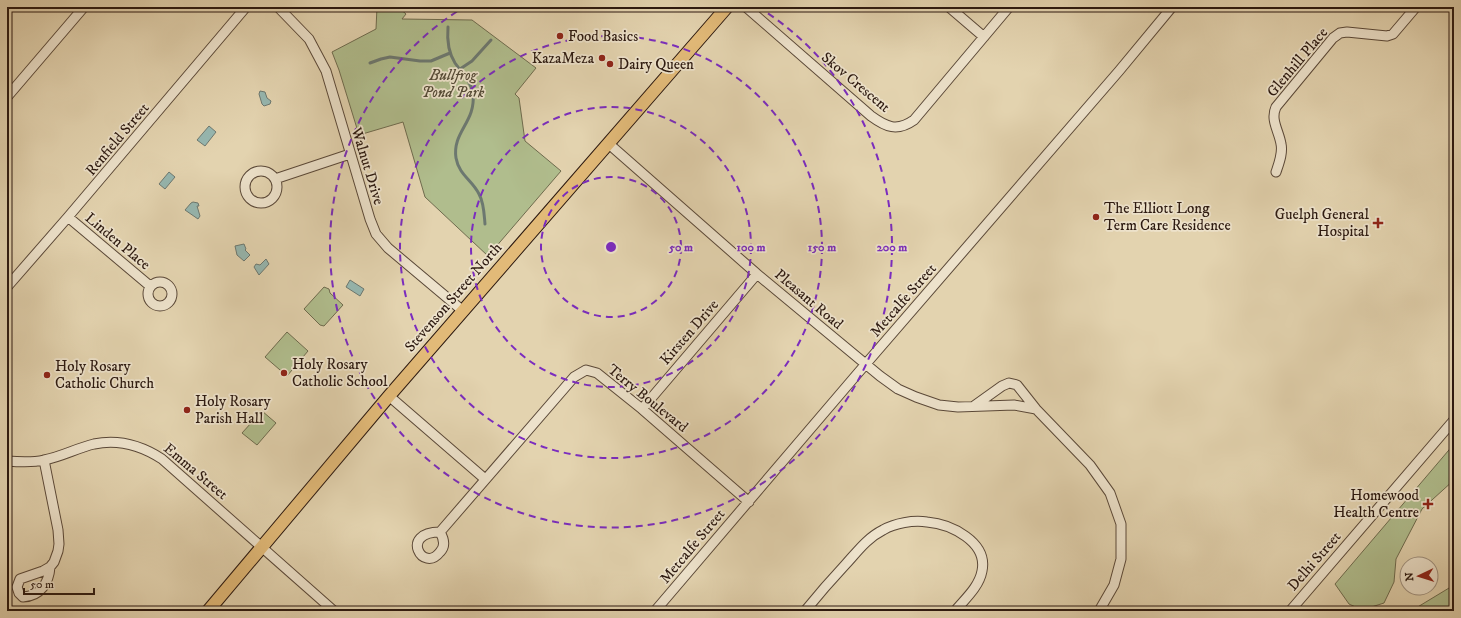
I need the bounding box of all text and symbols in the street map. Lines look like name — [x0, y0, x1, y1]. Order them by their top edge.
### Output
street label: Glenhill Place — [1263, 24, 1332, 101]
place label: Food Basics — [568, 27, 638, 46]
marker: Food Basics — [555, 31, 565, 41]
street label: Skov Crescent — [817, 48, 894, 117]
place label: KazaMeza — [532, 49, 595, 68]
marker: KazaMeza — [597, 53, 607, 63]
place label: Dairy Queen — [618, 55, 694, 74]
marker: Dairy Queen — [605, 59, 615, 69]
park label: Bullfrog Pond Park — [422, 66, 485, 102]
street label: Renfield Street — [81, 99, 153, 180]
street label: Walnut Drive — [346, 124, 388, 207]
place label: The Elliott Long Term Care Residence — [1104, 199, 1231, 235]
place label: Guelph General Hospital — [1275, 205, 1369, 241]
street label: Linden Place — [81, 209, 154, 274]
marker: The Elliott Long Term Care Residence — [1091, 212, 1101, 222]
marker: Guelph General Hospital — [1372, 217, 1384, 229]
street label: Stevenson Street North — [401, 239, 506, 356]
centre of rings — [604, 240, 618, 254]
text: 50 m — [668, 240, 693, 255]
text: 100 m — [737, 240, 765, 255]
text: 150 m — [808, 240, 836, 255]
text: 200 m — [877, 240, 907, 255]
street label: Metcalfe Street — [866, 259, 941, 341]
street label: Pleasant Road — [770, 265, 847, 334]
street label: Kirsten Drive — [656, 296, 723, 369]
place label: Holy Rosary Catholic School — [292, 355, 388, 391]
place label: Holy Rosary Catholic Church — [55, 357, 154, 393]
street label: Terry Boulevard — [604, 360, 692, 437]
marker: Holy Rosary Catholic School — [279, 368, 289, 378]
marker: Holy Rosary Catholic Church — [42, 370, 52, 380]
place label: Holy Rosary Parish Hall — [195, 392, 271, 428]
marker: Holy Rosary Parish Hall — [182, 405, 192, 415]
street label: Emma Street — [160, 439, 232, 504]
place label: Homewood Health Centre — [1333, 486, 1420, 522]
marker: Homewood Health Centre — [1422, 498, 1434, 510]
street label: Metcalfe Street — [656, 505, 729, 587]
street label: Delhi Street — [1283, 528, 1345, 595]
north arrow — [1399, 556, 1439, 596]
scale bar — [24, 570, 94, 596]
text: N — [1403, 572, 1417, 582]
text: 50 m — [30, 577, 54, 592]

